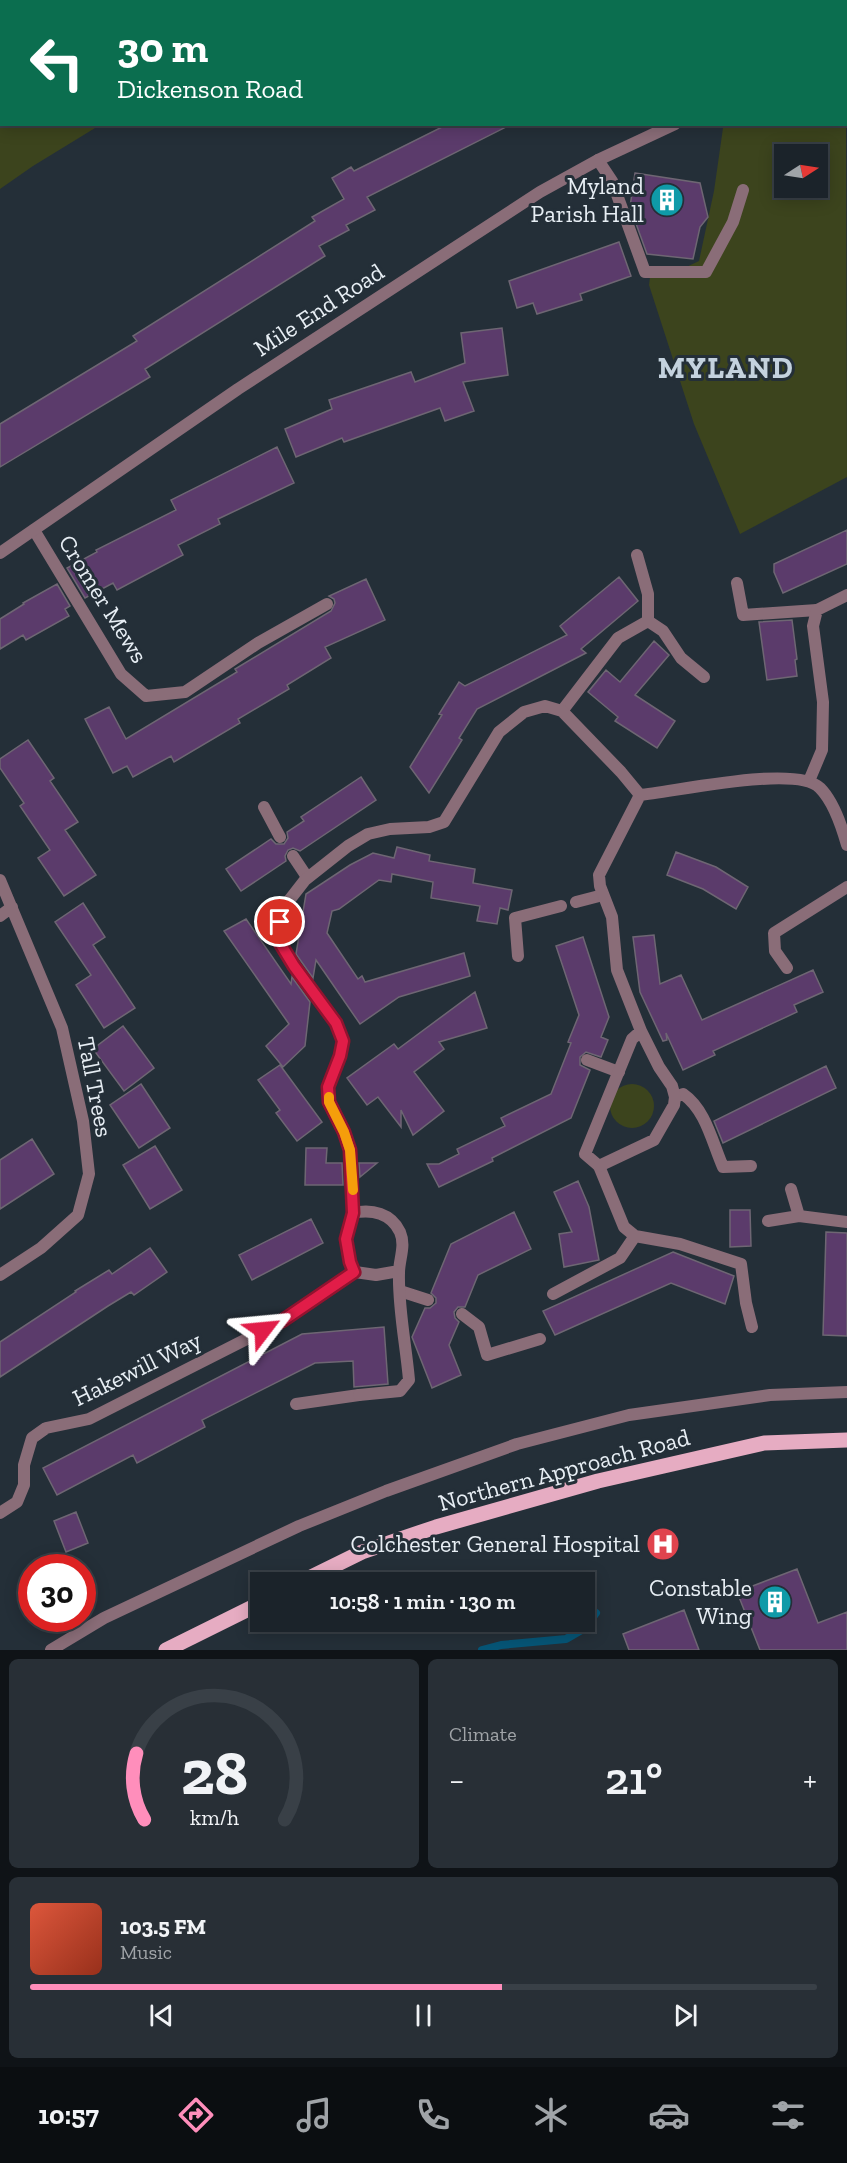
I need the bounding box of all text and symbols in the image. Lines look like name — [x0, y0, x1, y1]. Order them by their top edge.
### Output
text: 30 m — [117, 22, 208, 73]
icon: left — [18, 24, 96, 102]
text: Dickenson Road — [117, 73, 303, 105]
north arrow — [774, 144, 828, 198]
map controls — [774, 144, 828, 198]
place label: Myland Parish Hall — [531, 171, 644, 228]
building icon: Myland Parish Hall — [649, 182, 685, 218]
street label: Mile End Road — [248, 257, 389, 362]
district label: MYLAND — [658, 350, 794, 386]
street label: Cromer Mews — [53, 529, 154, 668]
pin — [254, 896, 305, 947]
icon: arrive — [263, 905, 296, 938]
street label: Tall Trees — [72, 1034, 119, 1139]
position arrow — [231, 1298, 295, 1362]
street label: Hakewill Way — [68, 1325, 207, 1412]
street label: Northern Approach Road — [435, 1422, 693, 1517]
hospital icon: Colchester General Hospital — [645, 1526, 681, 1562]
place label: Colchester General Hospital — [351, 1529, 640, 1558]
speed limit sign: 30 — [18, 1554, 96, 1632]
place label: Constable Wing — [649, 1573, 752, 1630]
building icon: Constable Wing — [757, 1584, 793, 1620]
text: 10:58 · 1 min · 130 m — [330, 1588, 515, 1615]
text: Climate — [449, 1722, 517, 1746]
text: 28 — [180, 1735, 248, 1810]
text: 21° — [605, 1752, 663, 1806]
text: − — [449, 1760, 464, 1799]
text: + — [803, 1760, 817, 1799]
text: km/h — [190, 1806, 238, 1831]
text: 103.5 FM — [120, 1913, 206, 1940]
text: Music — [120, 1940, 172, 1964]
icon: previous — [145, 1999, 178, 2032]
icon: pause — [407, 1999, 440, 2032]
icon: next — [669, 1999, 702, 2032]
icon: directions — [175, 2094, 217, 2136]
icon: music — [293, 2094, 335, 2136]
icon: phone — [412, 2094, 454, 2136]
icon: climate — [530, 2094, 572, 2136]
icon: car — [648, 2094, 690, 2136]
icon: filters — [767, 2094, 809, 2136]
text: 10:57 — [38, 2099, 99, 2131]

